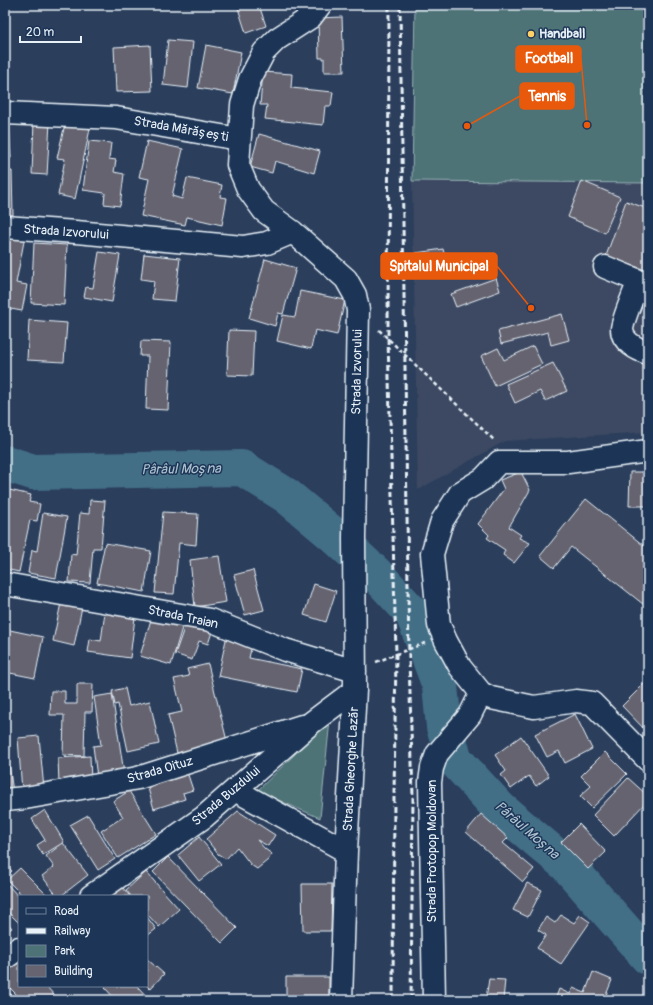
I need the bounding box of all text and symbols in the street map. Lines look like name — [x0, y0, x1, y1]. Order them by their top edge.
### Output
scale bar — [20, 18, 81, 44]
text: 20 m — [26, 25, 55, 40]
place label: Handball — [539, 26, 585, 42]
marker: Handball — [526, 29, 536, 39]
callout: Football — [516, 46, 581, 72]
text: Football — [525, 50, 573, 67]
callout: Tennis — [520, 83, 574, 109]
text: Tennis — [527, 88, 567, 105]
street label: Strada Mărășești — [132, 113, 230, 145]
street label: Strada Izvorului — [23, 221, 109, 243]
callout: Spitalul Municipal — [381, 253, 497, 279]
text: Spitalul Municipal — [389, 258, 489, 275]
street label: Strada Izvorului — [348, 329, 366, 415]
water label: Pârâul Moșna — [141, 460, 222, 478]
street label: Strada Traian — [146, 602, 220, 632]
street label: Strada Gheorghe Lazăr — [340, 706, 362, 832]
street label: Strada Oituz — [125, 753, 195, 787]
street label: Strada Buzdului — [189, 763, 263, 829]
street label: Strada Protopop Moldovan — [424, 780, 440, 922]
water label: Pârâul Moșna — [491, 797, 564, 864]
legend — [18, 895, 148, 987]
text: Road — [54, 904, 79, 919]
text: Railway — [54, 924, 90, 939]
text: Park — [54, 944, 75, 959]
text: Building — [54, 964, 93, 979]

